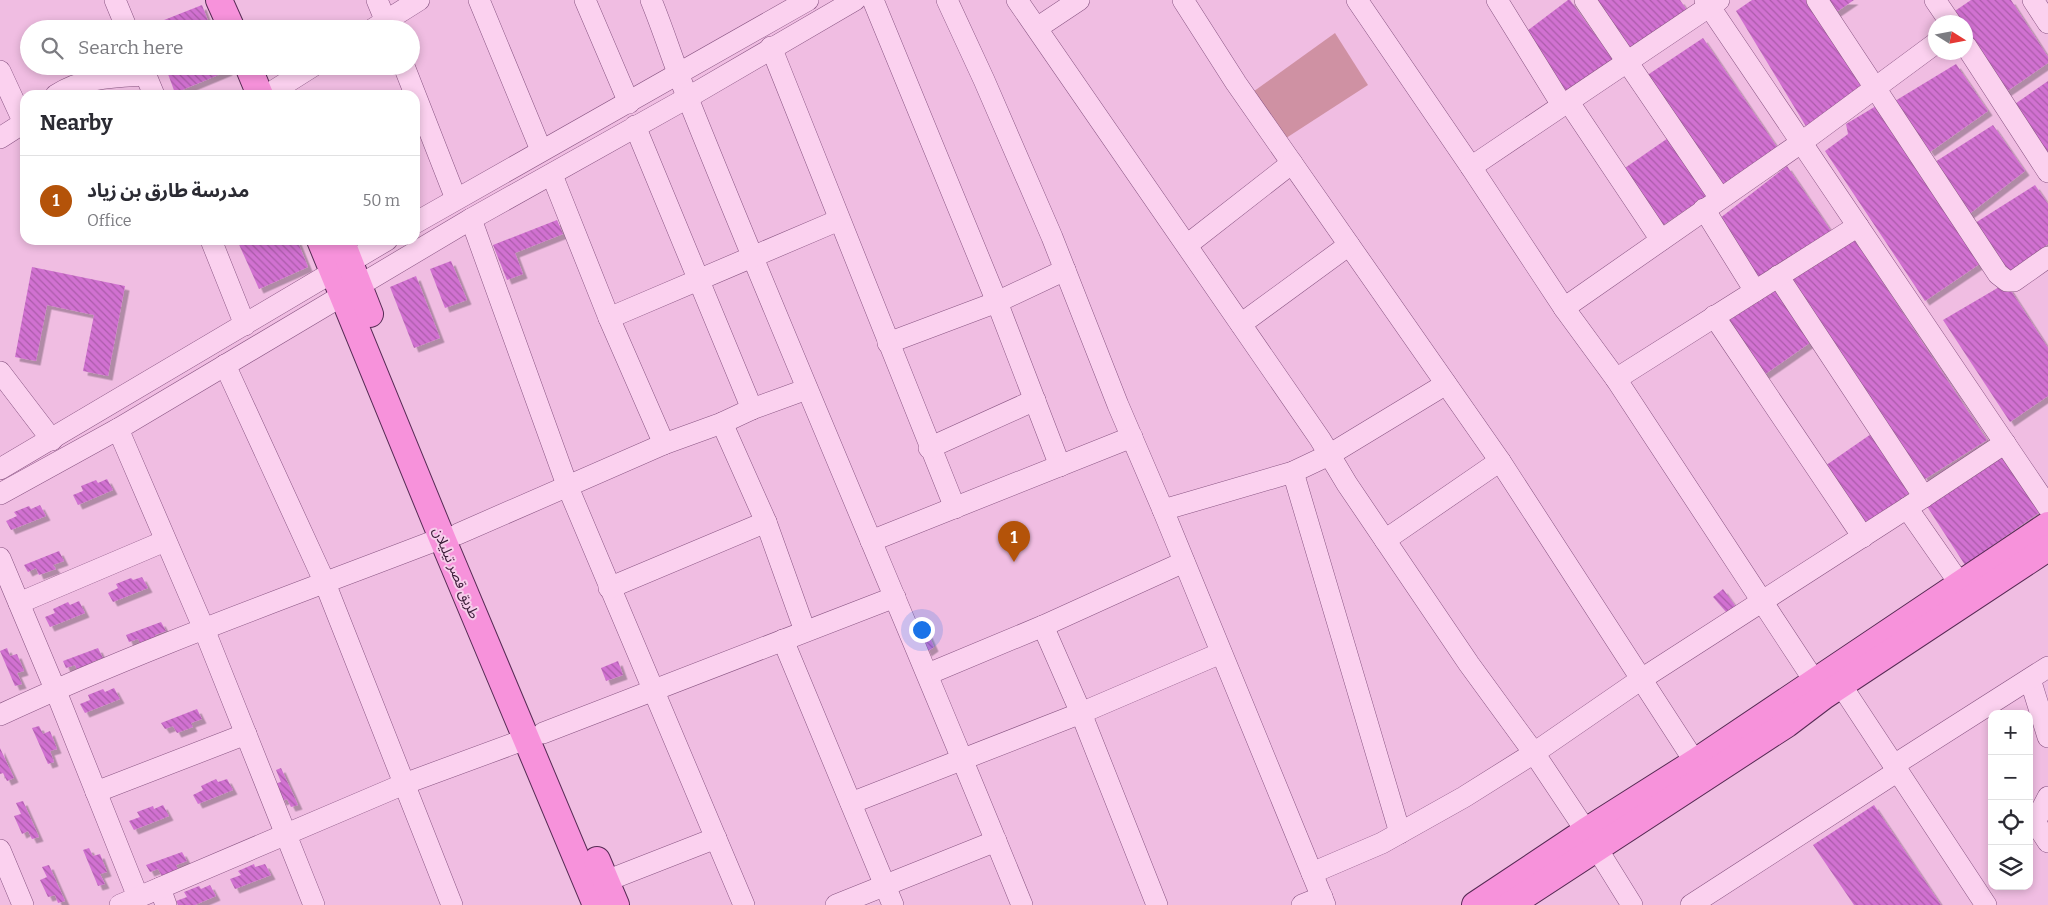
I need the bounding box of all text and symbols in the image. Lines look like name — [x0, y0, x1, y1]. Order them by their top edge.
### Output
north arrow — [1928, 15, 1973, 60]
search box — [20, 20, 420, 75]
icon: search — [38, 34, 66, 62]
text: Search here — [78, 36, 183, 59]
text: Nearby — [40, 110, 113, 136]
text: مدرسة طارق بن زياد — [87, 179, 249, 202]
text: 1 — [53, 191, 59, 210]
text: 50 m — [363, 191, 400, 210]
text: Office — [87, 211, 132, 230]
pin: 1 — [998, 521, 1030, 562]
street label: طريق قصر تيليلان — [428, 525, 483, 622]
your location — [909, 617, 935, 643]
map controls — [1988, 710, 2033, 890]
button: + — [1988, 710, 2033, 755]
button: − — [1988, 755, 2033, 800]
button: locate — [1988, 800, 2033, 845]
button: layers — [1988, 845, 2033, 890]

